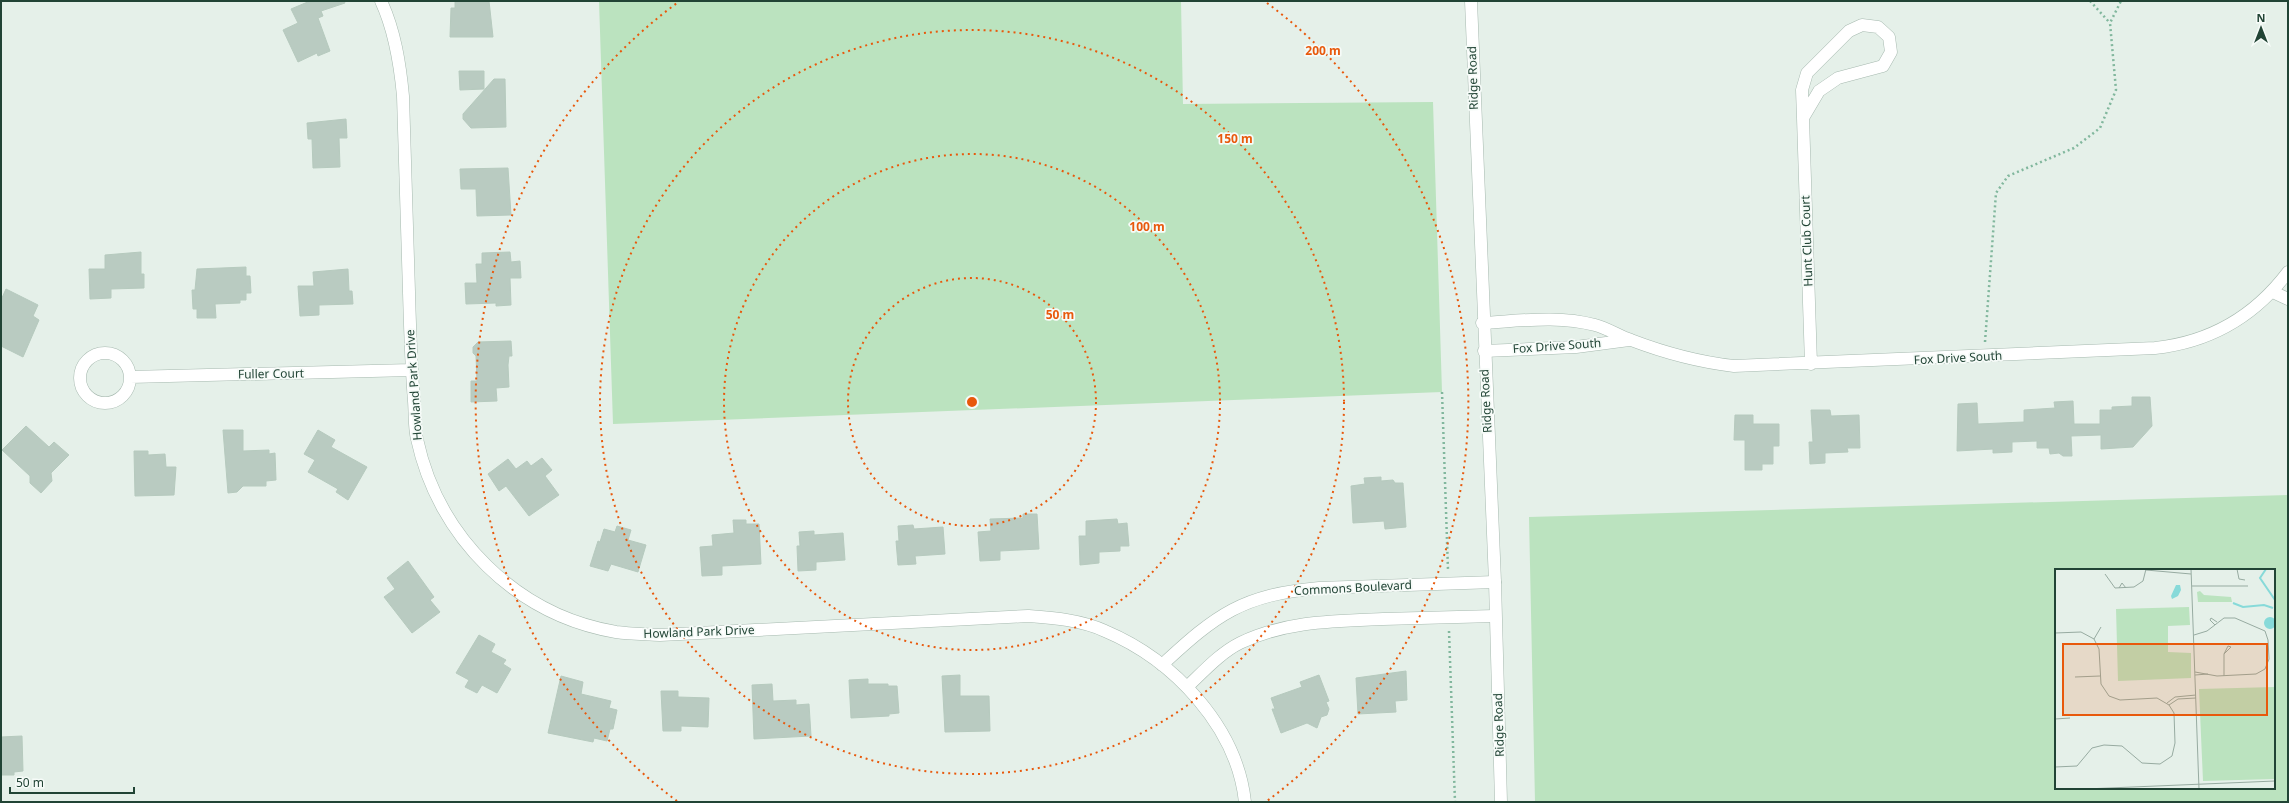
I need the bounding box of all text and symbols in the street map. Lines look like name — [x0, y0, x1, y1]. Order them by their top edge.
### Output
north arrow — [2241, 8, 2281, 48]
text: N — [2257, 10, 2265, 25]
text: 200 m — [1305, 42, 1341, 59]
street label: Ridge Road — [1463, 46, 1482, 110]
text: 150 m — [1217, 130, 1253, 147]
street label: Hunt Club Court — [1796, 194, 1817, 287]
text: 100 m — [1129, 218, 1165, 235]
text: 50 m — [1046, 306, 1074, 323]
street label: Howland Park Drive — [401, 329, 426, 441]
street label: Fox Drive South — [1512, 334, 1602, 357]
street label: Fox Drive South — [1913, 347, 2003, 368]
street label: Fuller Court — [238, 364, 305, 383]
street label: Ridge Road — [1475, 369, 1496, 433]
centre of rings — [965, 395, 979, 409]
inset map — [2055, 569, 2275, 789]
street label: Commons Boulevard — [1294, 576, 1412, 599]
street label: Howland Park Drive — [643, 621, 755, 642]
street label: Ridge Road — [1489, 693, 1508, 757]
scale bar — [10, 769, 134, 795]
text: 50 m — [16, 774, 44, 791]

